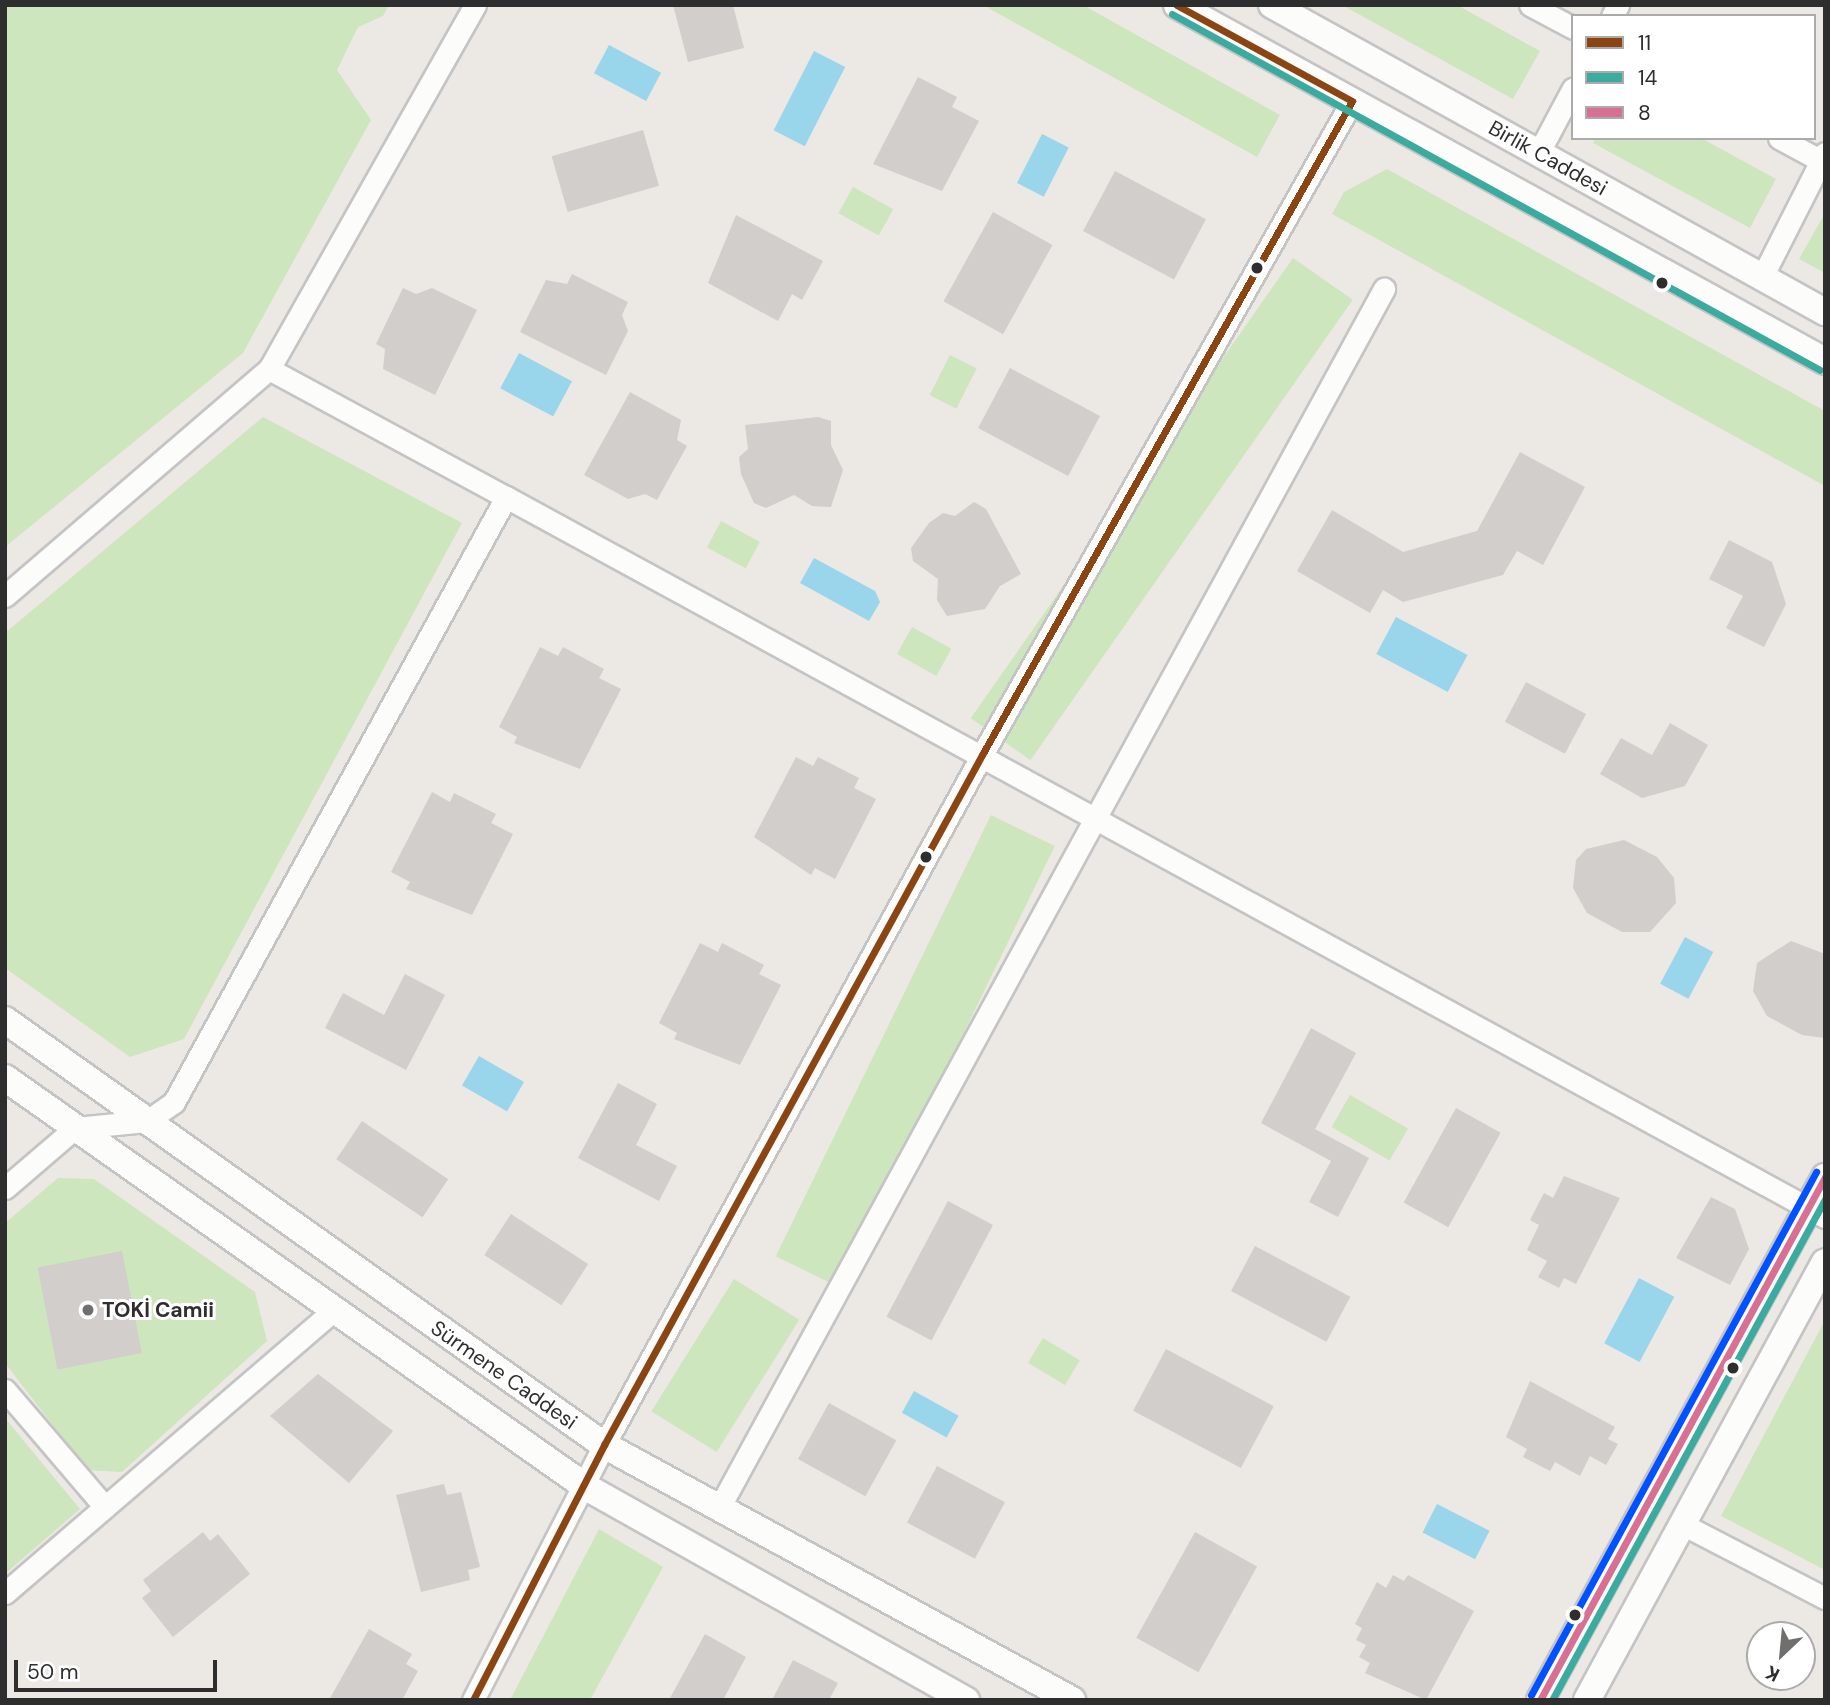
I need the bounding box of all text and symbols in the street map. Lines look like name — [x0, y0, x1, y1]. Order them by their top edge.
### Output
legend — [1571, 14, 1816, 140]
text: 11 — [1638, 29, 1651, 57]
text: 14 — [1638, 64, 1657, 92]
text: 8 — [1638, 99, 1651, 127]
street label: Birlik Caddesi — [1484, 115, 1612, 201]
unlabelled marker — [1250, 261, 1264, 275]
unlabelled marker — [1655, 276, 1669, 290]
unlabelled marker — [919, 850, 933, 864]
place label: TOKİ Camii — [102, 1297, 214, 1323]
marker: TOKİ Camii — [80, 1302, 96, 1318]
street label: Sürmene Caddesi — [426, 1315, 582, 1435]
unlabelled marker — [1726, 1361, 1740, 1375]
unlabelled marker — [1568, 1608, 1582, 1622]
north arrow — [1746, 1621, 1816, 1691]
scale bar — [18, 1646, 220, 1690]
text: 50 m — [27, 1658, 78, 1686]
text: K — [1761, 1660, 1784, 1687]

